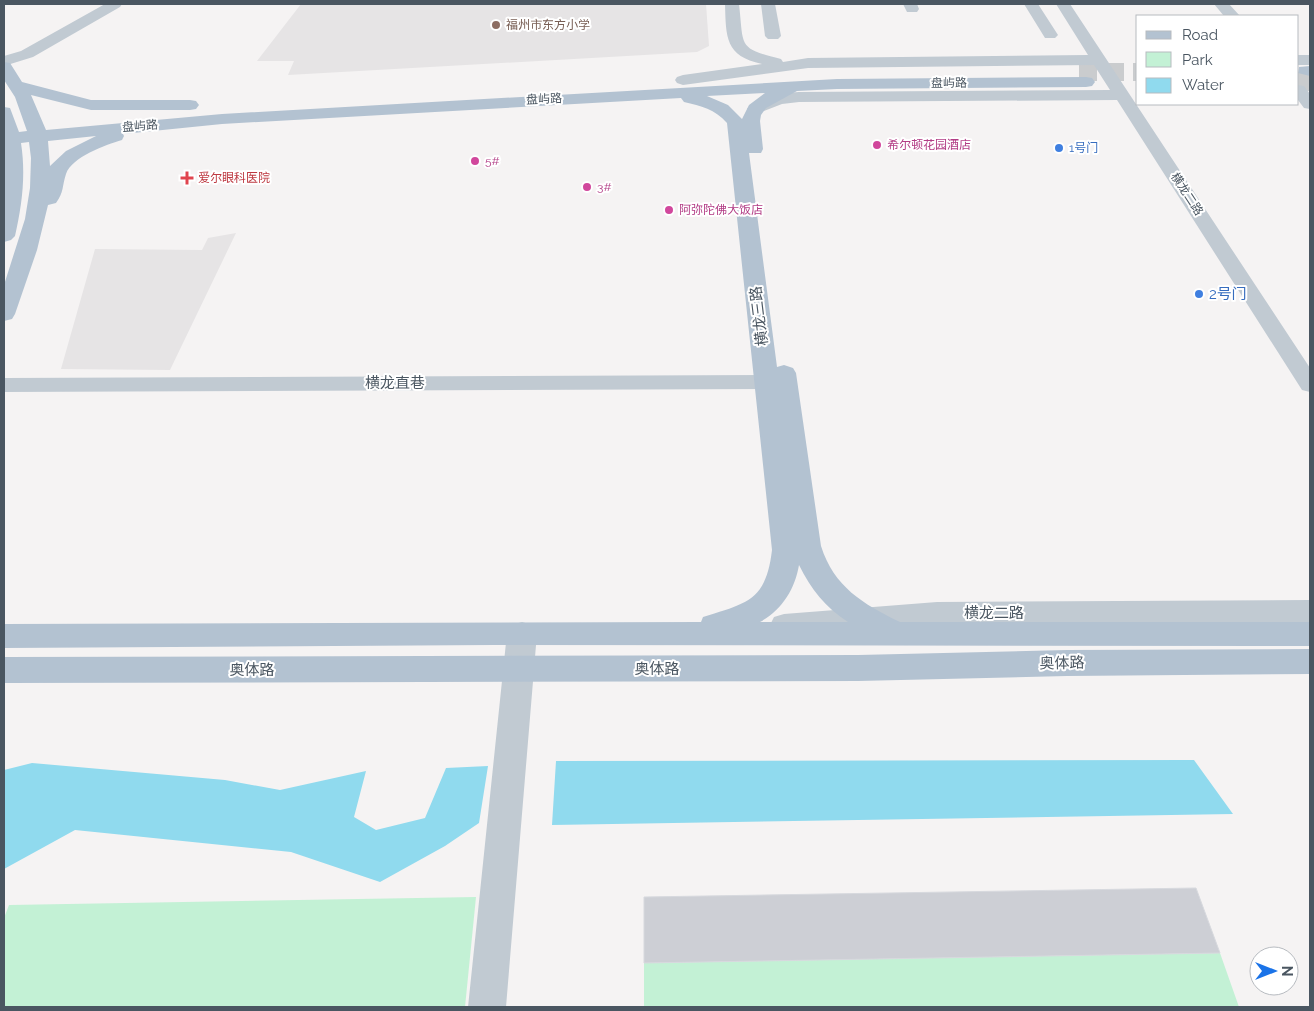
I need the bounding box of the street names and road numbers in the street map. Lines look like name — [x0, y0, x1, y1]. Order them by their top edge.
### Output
street label: 盘屿路 — [931, 76, 967, 90]
street label: 盘屿路 — [526, 91, 562, 107]
street label: 盘屿路 — [121, 117, 159, 135]
street label: 横龙二路 — [1168, 170, 1206, 218]
street label: 横龙三路 — [746, 285, 772, 347]
street label: 横龙直巷 — [365, 374, 425, 392]
street label: 横龙二路 — [964, 604, 1024, 622]
street label: 奥体路 — [1039, 654, 1085, 672]
street label: 奥体路 — [634, 660, 680, 678]
street label: 奥体路 — [229, 661, 275, 679]

